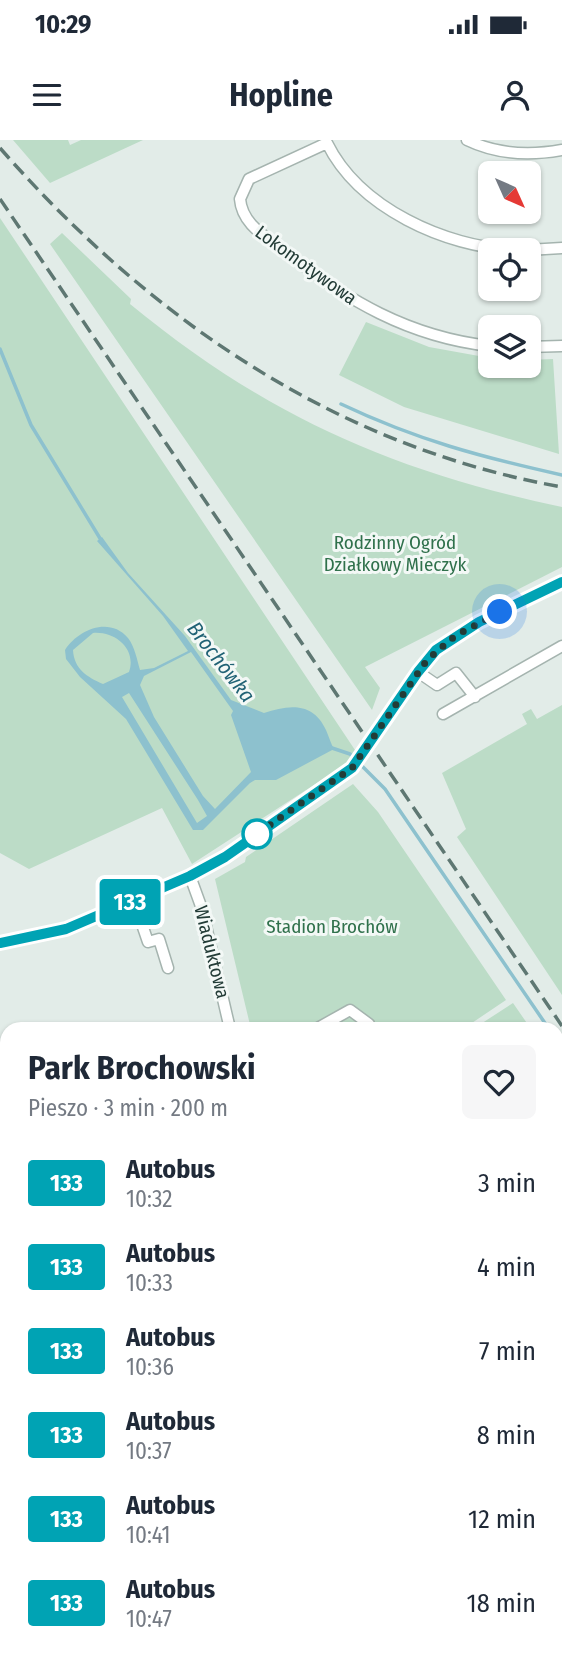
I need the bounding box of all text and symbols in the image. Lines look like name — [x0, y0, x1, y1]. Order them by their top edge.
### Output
text: 10:29 — [35, 9, 92, 40]
icon: menu — [28, 76, 66, 114]
text: Hopline — [229, 76, 333, 114]
icon: person — [496, 76, 534, 114]
north arrow — [478, 161, 541, 224]
map controls — [478, 161, 541, 378]
street label: Lokomotywowa — [251, 220, 361, 310]
button: locate — [478, 238, 541, 301]
button: layers — [478, 315, 541, 378]
park label: Rodzinny Ogród Działkowy Mieczyk — [324, 531, 466, 576]
your location — [482, 594, 517, 629]
water label: Brochówka — [181, 617, 261, 707]
unlabelled marker — [242, 819, 272, 849]
line badge: 133 — [90, 879, 170, 925]
text: 133 — [114, 888, 146, 916]
street label: Wiaduktowa — [189, 903, 235, 1001]
park label: Stadion Brochów — [266, 915, 398, 938]
button: heart — [462, 1045, 536, 1119]
text: Park Brochowski — [28, 1048, 256, 1088]
text: Pieszo · 3 min · 200 m — [28, 1094, 228, 1122]
text: Autobus — [126, 1154, 215, 1185]
text: 3 min — [478, 1168, 536, 1199]
text: 133 — [50, 1169, 83, 1197]
text: 10:32 — [126, 1185, 172, 1213]
text: Autobus — [126, 1238, 215, 1269]
text: 4 min — [477, 1252, 536, 1283]
text: 133 — [50, 1253, 83, 1281]
text: 10:33 — [126, 1269, 173, 1297]
text: Autobus — [126, 1322, 215, 1353]
text: 7 min — [479, 1336, 536, 1367]
text: 133 — [50, 1337, 83, 1365]
text: 10:36 — [126, 1353, 174, 1381]
text: Autobus — [126, 1406, 215, 1437]
text: 8 min — [477, 1420, 536, 1451]
text: 133 — [50, 1421, 83, 1449]
text: 10:37 — [126, 1437, 172, 1465]
text: Autobus — [126, 1490, 215, 1521]
text: 12 min — [468, 1504, 536, 1535]
text: 133 — [50, 1505, 83, 1533]
text: 10:41 — [126, 1521, 171, 1549]
text: Autobus — [126, 1574, 215, 1605]
text: 18 min — [467, 1588, 536, 1619]
text: 133 — [50, 1589, 83, 1617]
text: 10:47 — [126, 1605, 172, 1633]

